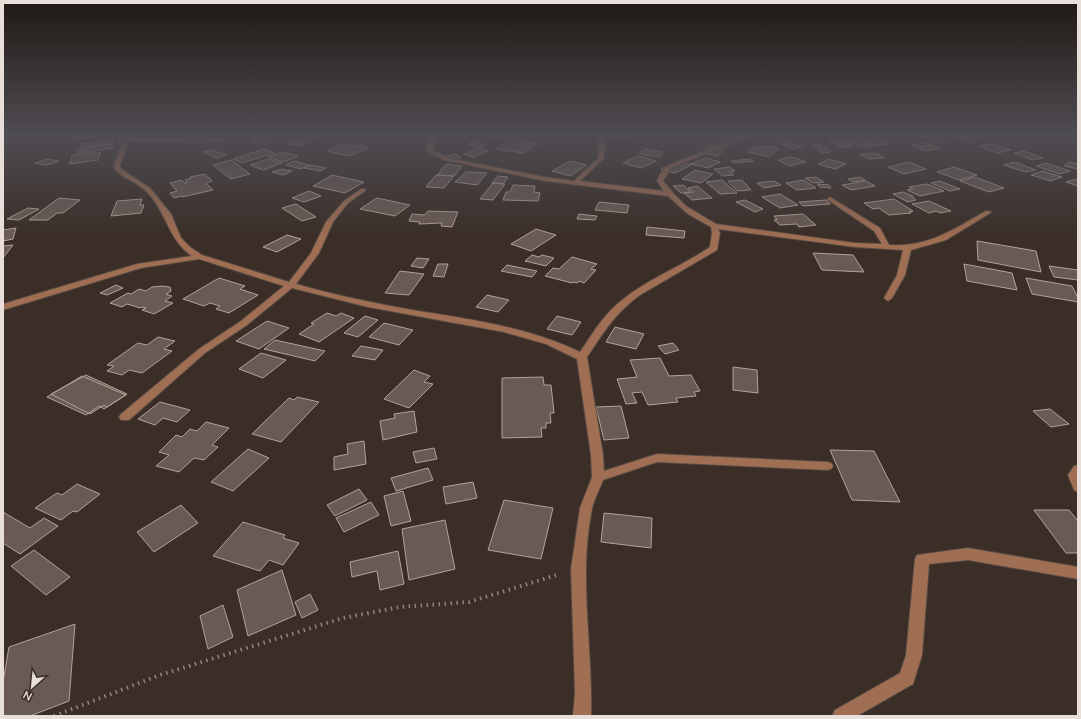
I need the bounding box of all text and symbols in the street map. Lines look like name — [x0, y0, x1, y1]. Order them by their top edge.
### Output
north arrow — [12, 667, 52, 707]
text: N — [21, 688, 34, 704]

